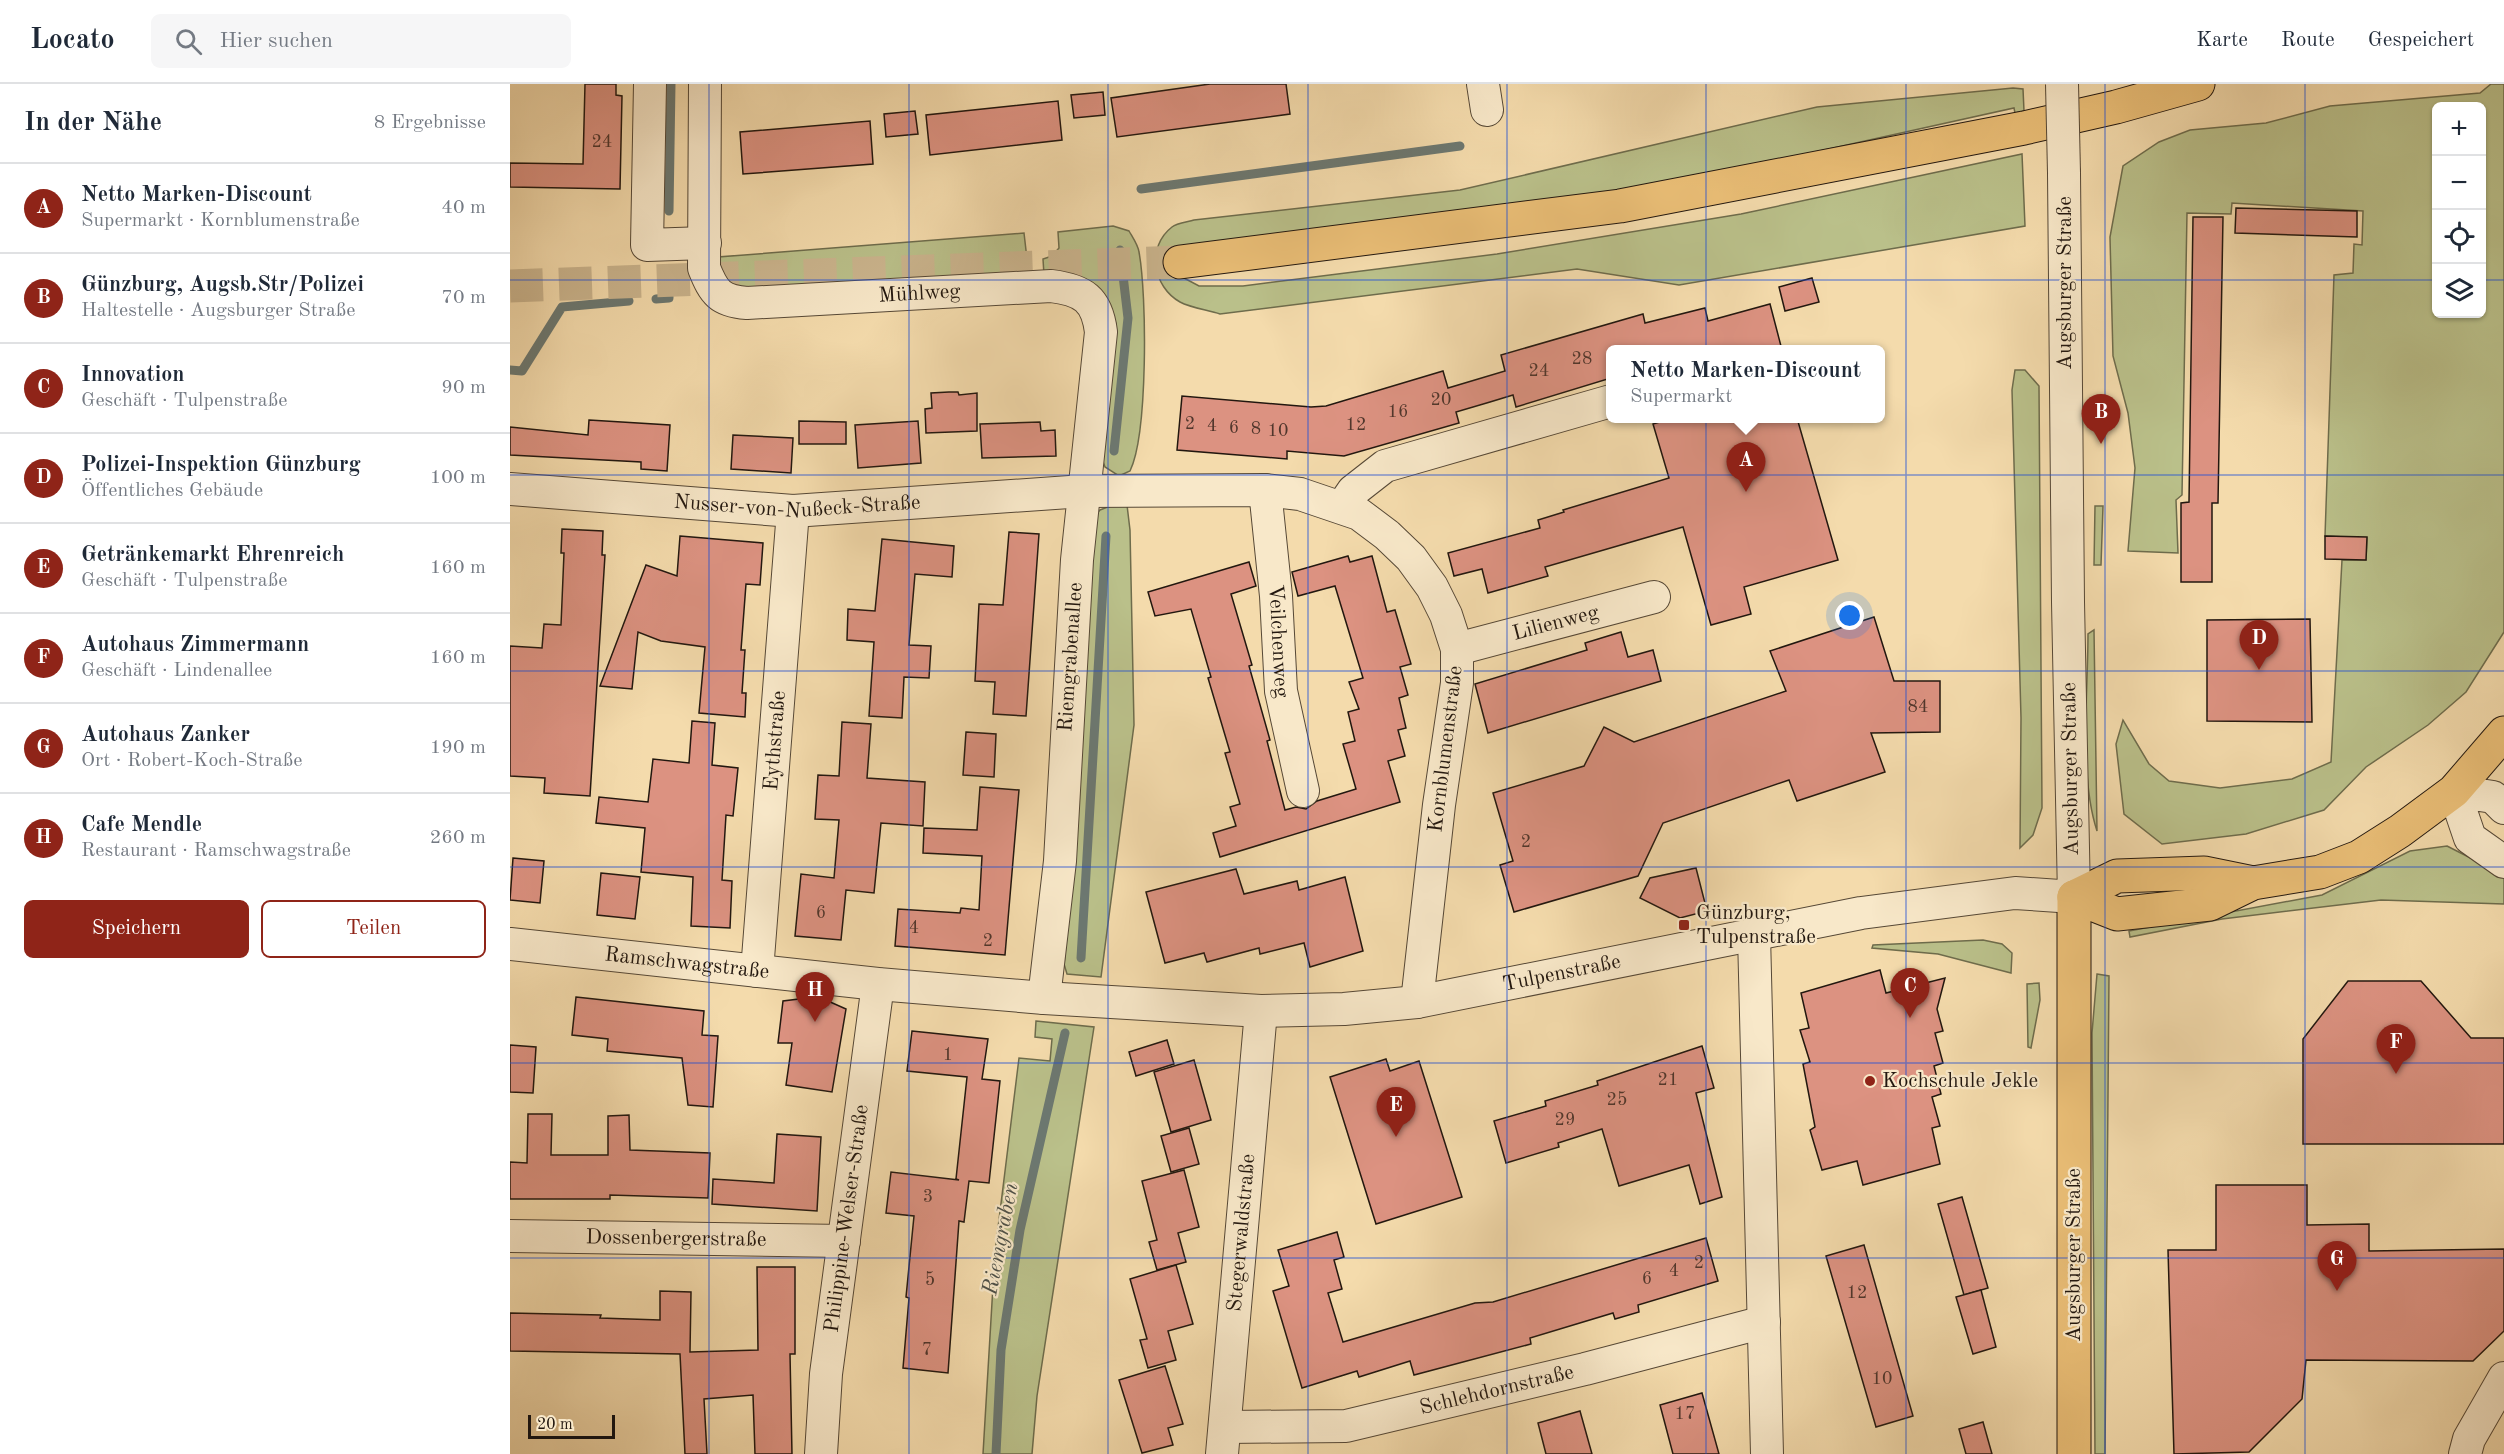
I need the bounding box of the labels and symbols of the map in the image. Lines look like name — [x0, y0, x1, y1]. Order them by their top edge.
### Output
house number: 24 — [592, 133, 612, 151]
street label: Augsburger Straße — [2055, 196, 2076, 370]
street label: Mühlweg — [878, 281, 962, 306]
house number: 28 — [1572, 350, 1592, 368]
house number: 24 — [1529, 362, 1549, 380]
house number: 20 — [1431, 391, 1451, 409]
pin: B — [2082, 394, 2120, 444]
house number: 16 — [1388, 403, 1408, 421]
house number: 2 — [1185, 415, 1195, 433]
house number: 12 — [1346, 416, 1366, 434]
house number: 4 — [1207, 417, 1217, 435]
house number: 6 — [1229, 419, 1239, 437]
house number: 8 — [1251, 420, 1261, 438]
house number: 10 — [1268, 422, 1288, 440]
pin: A — [1726, 442, 1766, 492]
street label: Nusser-von-Nußeck-Straße — [673, 491, 921, 522]
street label: Riemgrabenallee — [1055, 581, 1087, 733]
street label: Veilchenweg — [1264, 584, 1293, 701]
street label: Lilienweg — [1510, 601, 1602, 644]
your location — [1835, 601, 1864, 630]
pin: D — [2240, 620, 2278, 670]
street label: Kornblumenstraße — [1425, 664, 1467, 834]
street label: Augsburger Straße — [2059, 682, 2083, 856]
street label: Eythstraße — [761, 690, 789, 792]
house number: 84 — [1908, 698, 1928, 716]
house number: 2 — [1521, 833, 1531, 851]
place label: Günzburg, Tulpenstraße — [1696, 903, 1816, 948]
house number: 6 — [816, 904, 826, 922]
marker: Günzburg, Tulpenstraße — [1677, 918, 1691, 932]
house number: 4 — [909, 919, 919, 937]
house number: 2 — [983, 932, 993, 950]
street label: Ramschwagstraße — [604, 944, 770, 983]
street label: Tulpenstraße — [1501, 951, 1623, 995]
pin: C — [1890, 968, 1930, 1018]
pin: H — [796, 972, 834, 1022]
pin: F — [2376, 1024, 2416, 1074]
house number: 1 — [943, 1046, 953, 1064]
house number: 21 — [1658, 1071, 1678, 1089]
place label: Kochschule Jekle — [1882, 1071, 2038, 1092]
marker: Kochschule Jekle — [1863, 1074, 1877, 1088]
pin: E — [1376, 1088, 1416, 1137]
house number: 25 — [1607, 1091, 1627, 1109]
street label: Philippine-Welser-Straße — [821, 1103, 872, 1334]
house number: 29 — [1555, 1111, 1575, 1129]
street label: Stegerwaldstraße — [1224, 1153, 1259, 1313]
street label: Augsburger Straße — [2064, 1168, 2085, 1342]
water label: Riemgraben — [979, 1181, 1023, 1298]
house number: 3 — [923, 1188, 933, 1206]
street label: Dossenbergerstraße — [585, 1227, 767, 1250]
pin: G — [2318, 1242, 2356, 1291]
house number: 2 — [1694, 1254, 1704, 1272]
house number: 4 — [1669, 1262, 1679, 1280]
house number: 6 — [1642, 1270, 1652, 1288]
house number: 5 — [925, 1271, 935, 1289]
house number: 12 — [1847, 1284, 1867, 1302]
house number: 7 — [922, 1341, 932, 1359]
street label: Schlehdornstraße — [1418, 1362, 1576, 1419]
house number: 10 — [1872, 1370, 1892, 1388]
house number: 17 — [1675, 1405, 1695, 1423]
scale bar — [528, 1412, 615, 1440]

